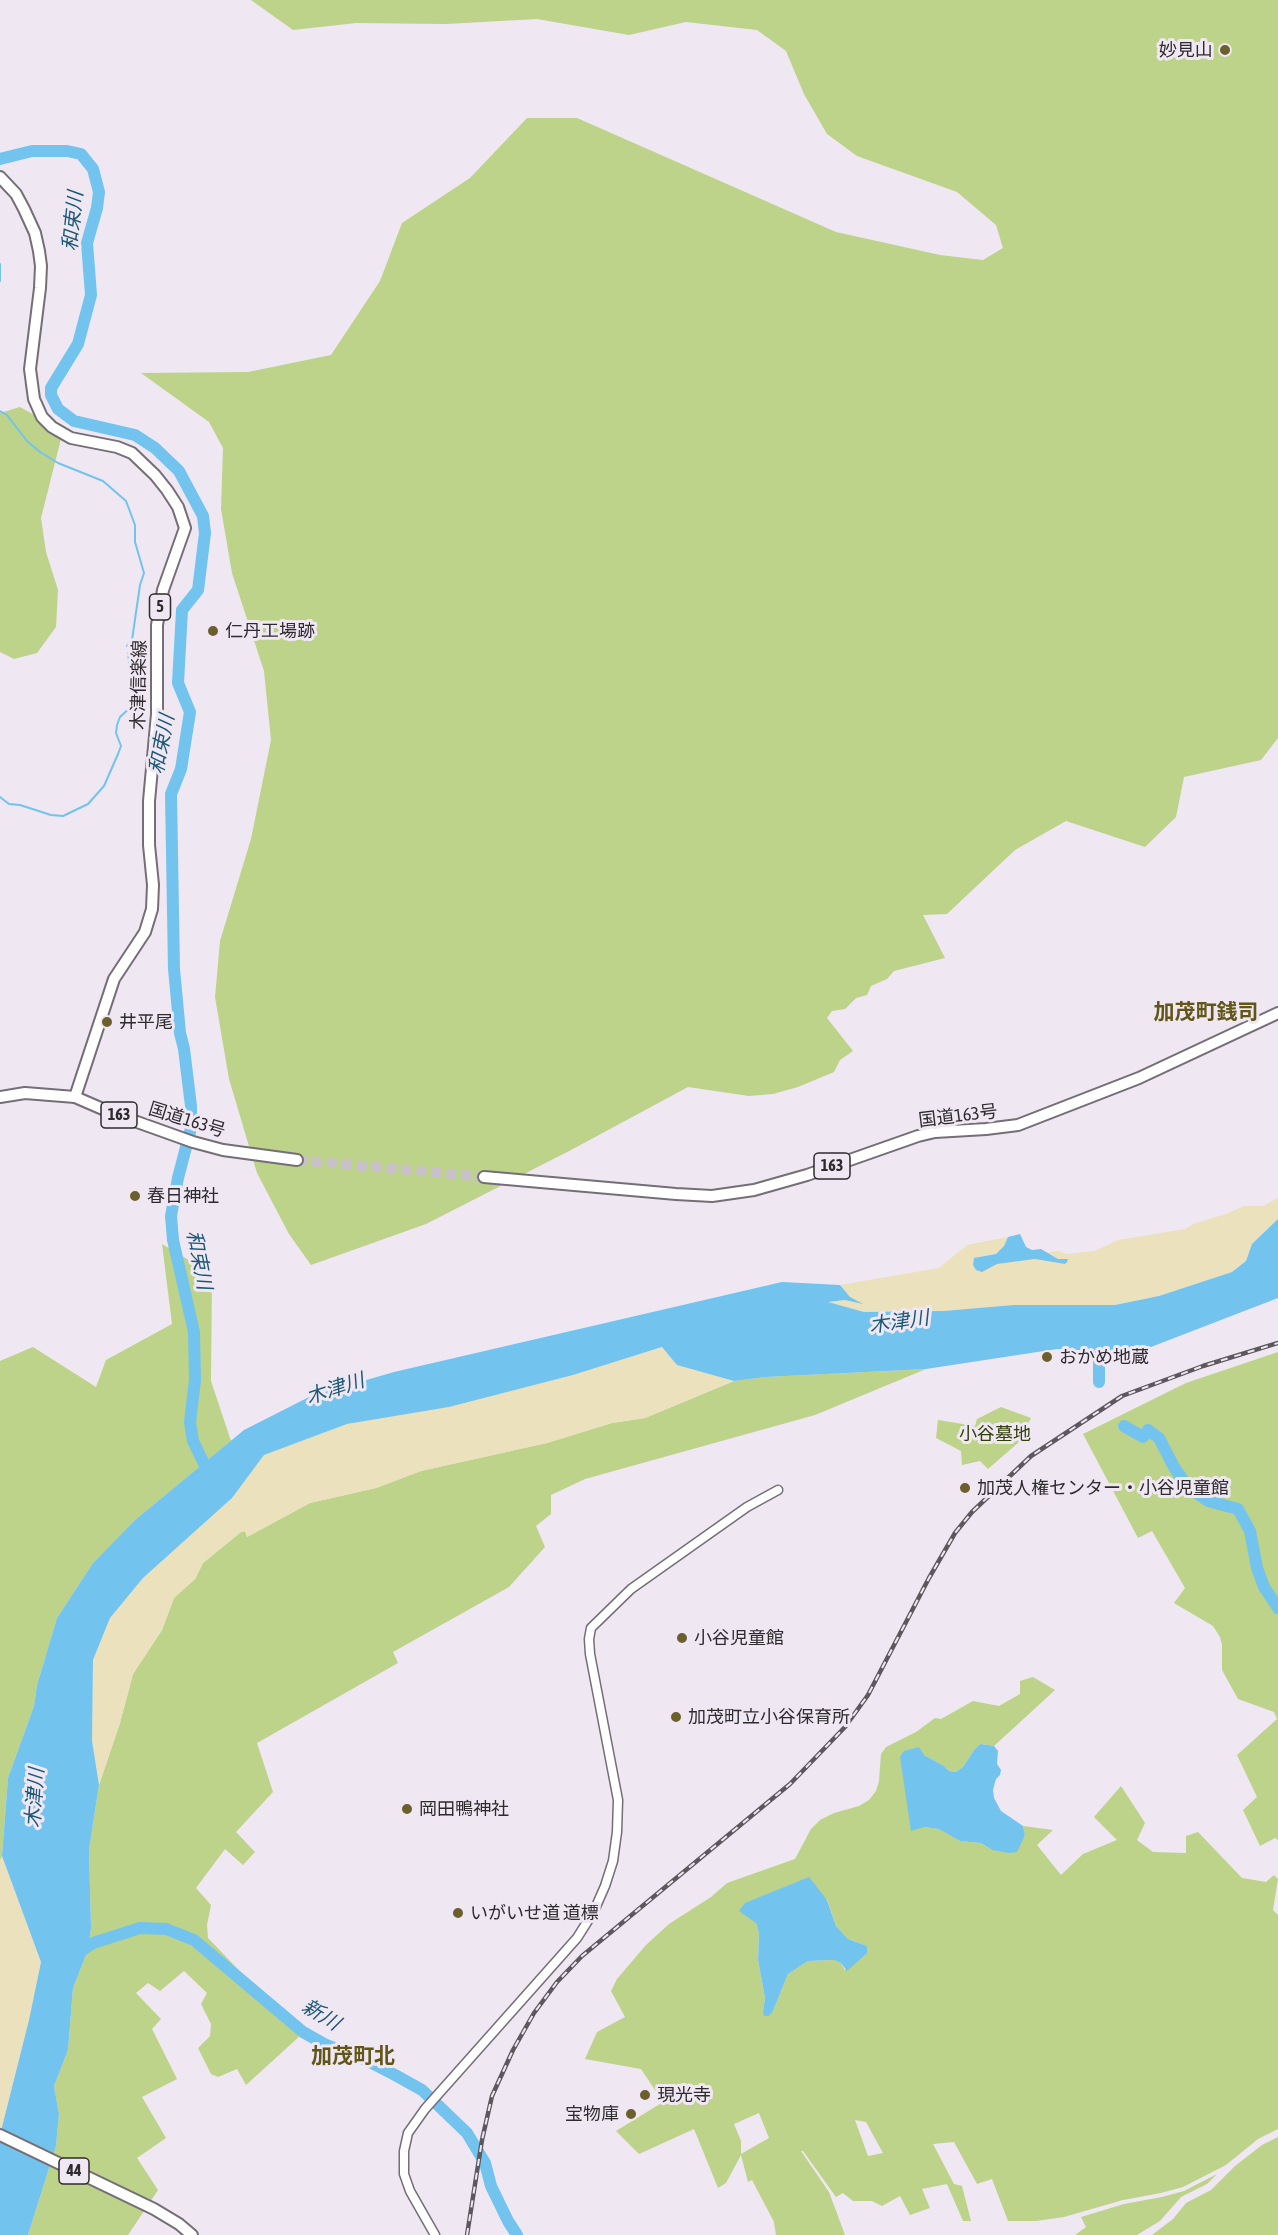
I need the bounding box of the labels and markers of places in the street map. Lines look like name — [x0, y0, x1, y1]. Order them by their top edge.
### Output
place label: 妙見山 — [1159, 39, 1213, 61]
marker: 妙見山 — [1218, 43, 1232, 57]
place label: 仁丹工場跡 — [225, 620, 315, 642]
marker: 仁丹工場跡 — [206, 624, 220, 638]
place label: 井平尾 — [119, 1011, 173, 1033]
marker: 井平尾 — [100, 1015, 114, 1029]
place label: 春日神社 — [147, 1185, 219, 1207]
marker: 春日神社 — [128, 1189, 142, 1203]
place label: おかめ地蔵 — [1059, 1346, 1149, 1368]
marker: おかめ地蔵 — [1040, 1350, 1054, 1364]
place label: 加茂人権センター・小谷児童館 — [977, 1477, 1229, 1499]
marker: 加茂人権センター・小谷児童館 — [958, 1481, 972, 1495]
place label: 小谷児童館 — [694, 1627, 784, 1649]
marker: 小谷児童館 — [675, 1631, 689, 1645]
place label: 加茂町立小谷保育所 — [688, 1706, 850, 1728]
marker: 加茂町立小谷保育所 — [669, 1710, 683, 1724]
place label: 岡田鴨神社 — [419, 1798, 509, 1820]
marker: 岡田鴨神社 — [400, 1802, 414, 1816]
place label: いがいせ道 道標 — [470, 1902, 598, 1924]
marker: いがいせ道 道標 — [451, 1906, 465, 1920]
place label: 現光寺 — [657, 2084, 711, 2106]
marker: 現光寺 — [638, 2088, 652, 2102]
place label: 宝物庫 — [565, 2103, 619, 2125]
marker: 宝物庫 — [624, 2107, 638, 2121]

